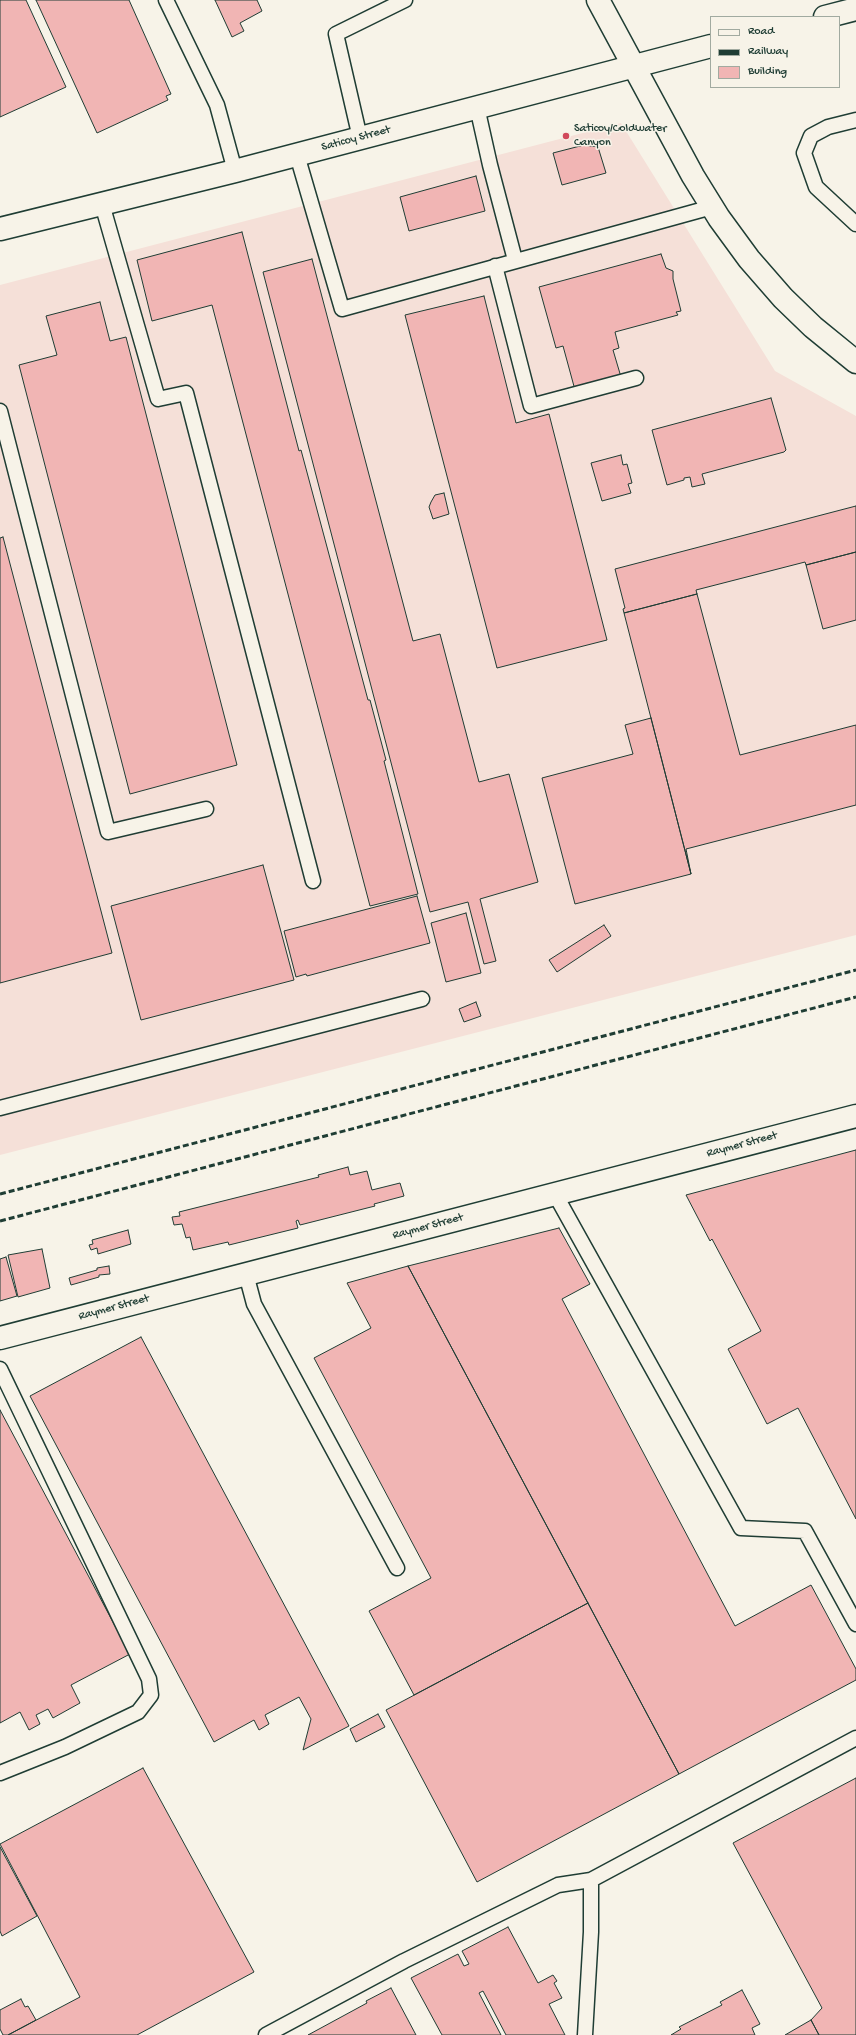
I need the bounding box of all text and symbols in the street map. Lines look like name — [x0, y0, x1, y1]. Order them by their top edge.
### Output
legend — [710, 16, 840, 88]
text: Road — [748, 25, 774, 39]
text: Railway — [748, 45, 788, 59]
text: Building — [748, 65, 787, 79]
place label: Saticoy/Coldwater Canyon — [574, 122, 667, 150]
street label: Saticoy Street — [320, 123, 392, 155]
marker: Saticoy/Coldwater Canyon — [561, 131, 571, 141]
street label: Raymer Street — [705, 1129, 779, 1161]
street label: Raymer Street — [391, 1211, 465, 1243]
street label: Raymer Street — [77, 1292, 151, 1324]

